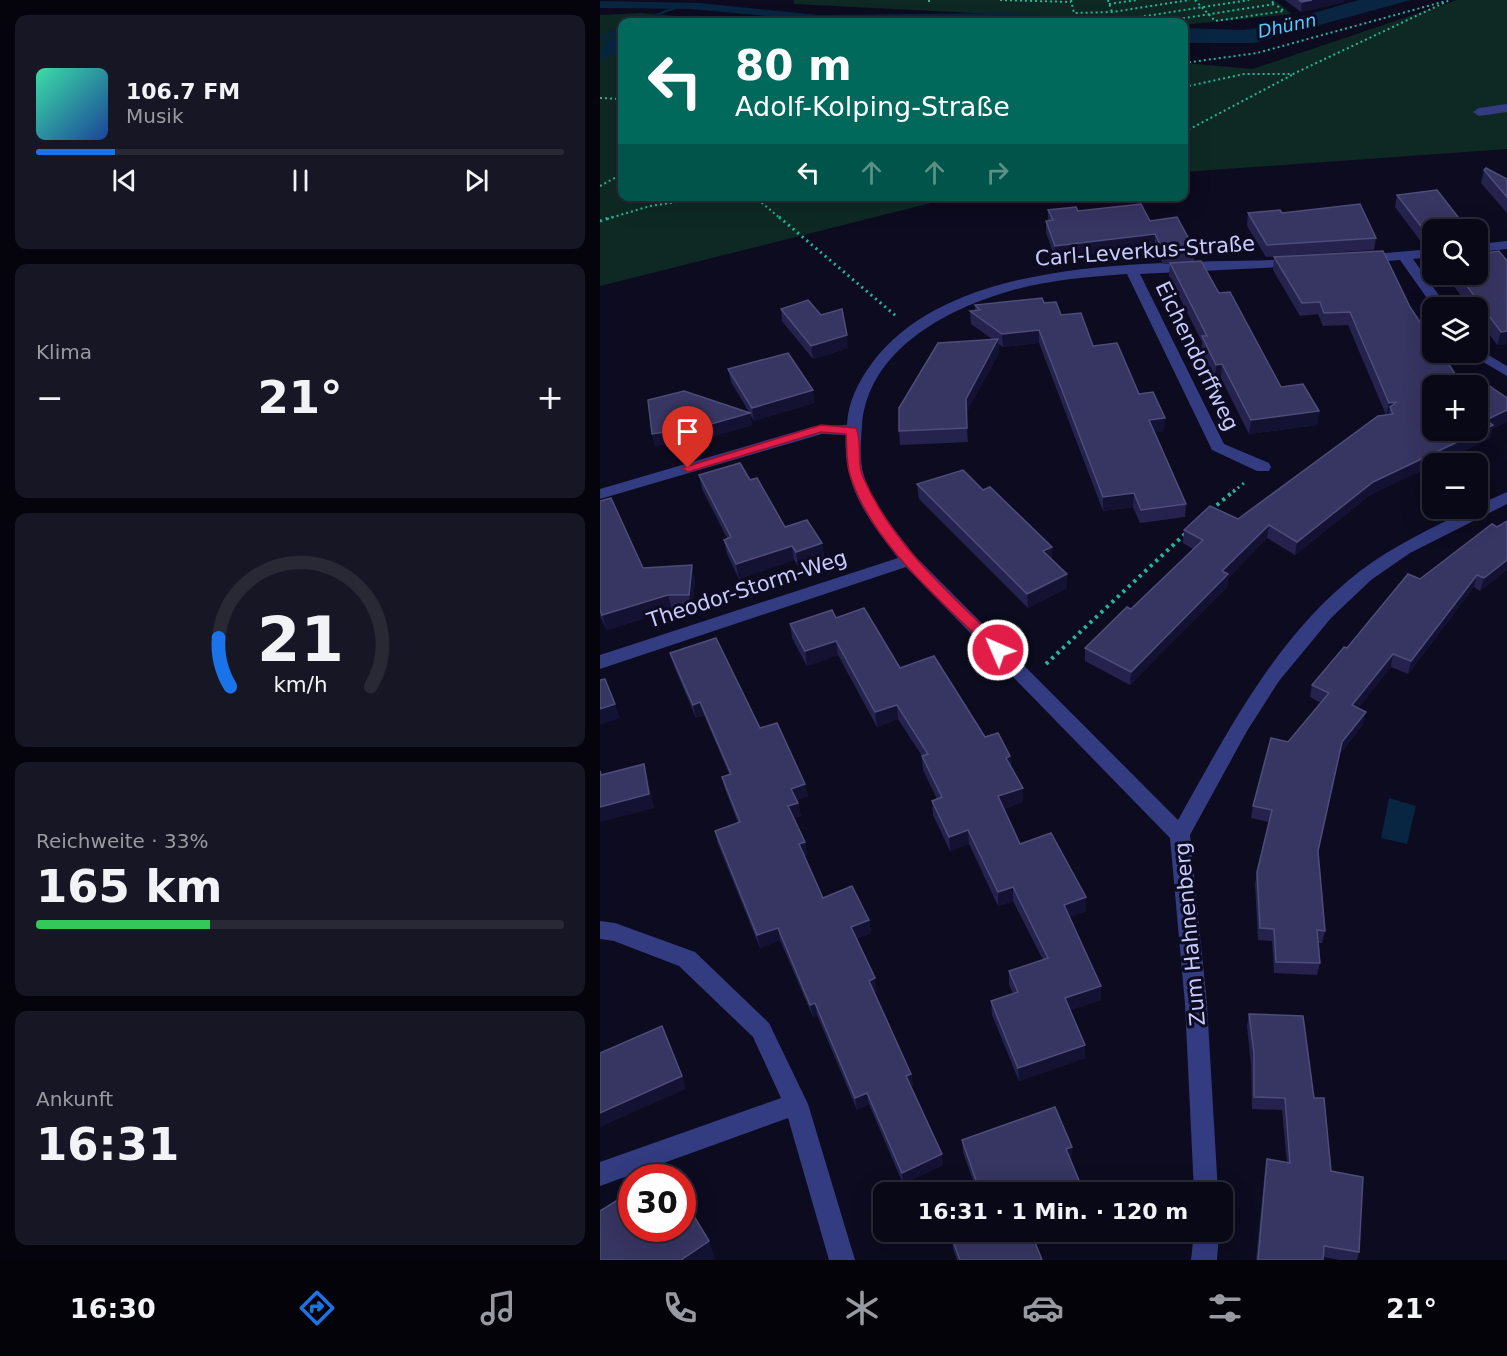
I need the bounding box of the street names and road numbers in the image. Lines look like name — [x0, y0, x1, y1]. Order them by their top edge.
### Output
street label: Carl-Leverkus-Straße — [1034, 231, 1256, 271]
street label: Eichendorffweg — [1151, 278, 1243, 434]
street label: Theodor-Storm-Weg — [643, 545, 850, 633]
street label: Zum Hahnenberg — [1170, 841, 1210, 1027]

